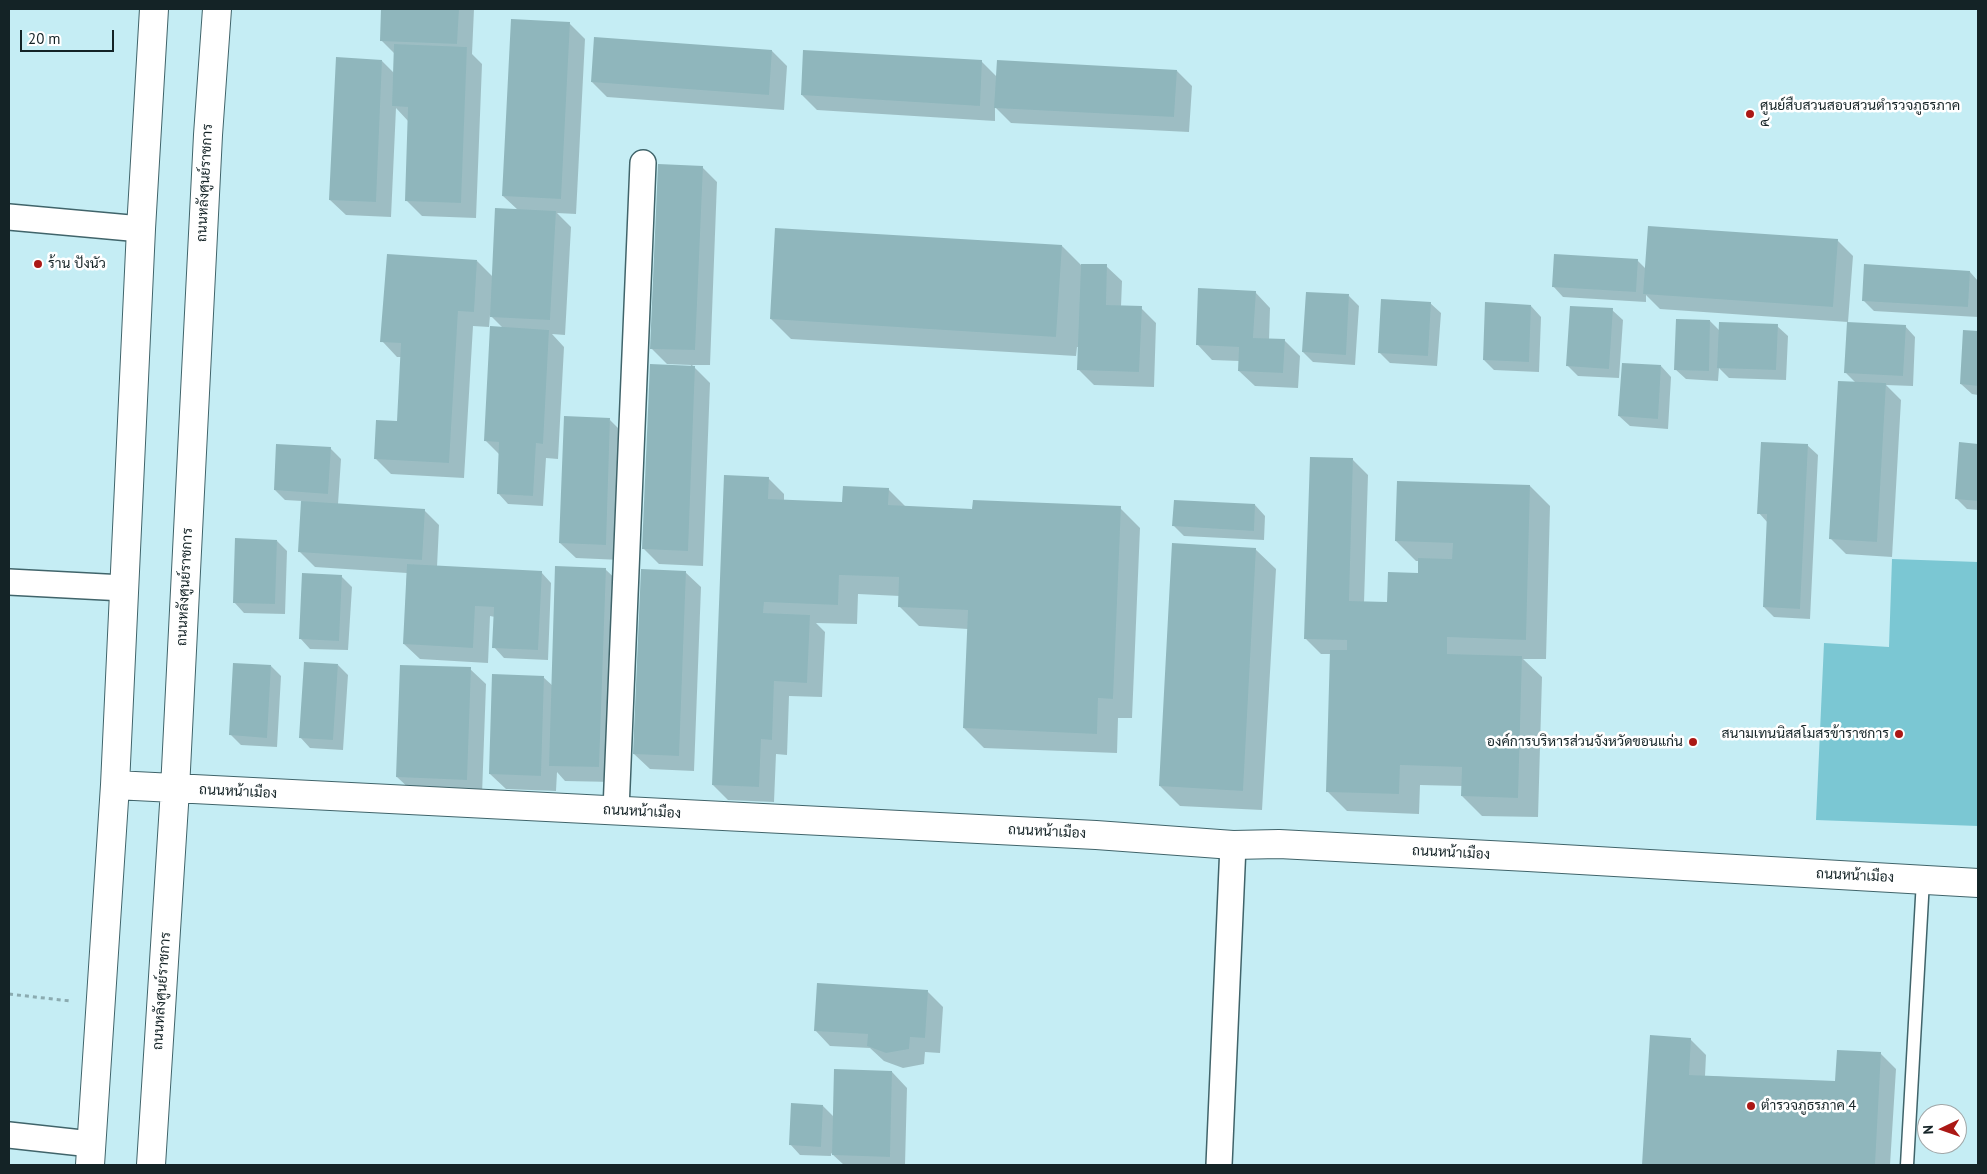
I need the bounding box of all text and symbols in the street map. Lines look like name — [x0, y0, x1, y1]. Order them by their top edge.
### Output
scale bar — [22, 20, 116, 52]
text: 20 m — [28, 29, 61, 48]
place label: ศูนย์สืบสวนสอบสวนตำรวจภูธรภาค ๔ — [1760, 98, 1960, 130]
marker: ศูนย์สืบสวนสอบสวนตำรวจภูธรภาค ๔ — [1744, 108, 1756, 120]
street label: ถนนหลังศูนย์ราชการ — [194, 123, 216, 243]
place label: ร้าน ปังนัว — [48, 256, 106, 272]
marker: ร้าน ปังนัว — [32, 258, 44, 270]
street label: ถนนหลังศูนย์ราชการ — [174, 527, 196, 647]
place label: สนามเทนนิสสโมสรข้าราชการ — [1721, 726, 1889, 742]
marker: สนามเทนนิสสโมสรข้าราชการ — [1893, 728, 1905, 740]
place label: องค์การบริหารส่วนจังหวัดขอนแก่น — [1487, 734, 1683, 750]
marker: องค์การบริหารส่วนจังหวัดขอนแก่น — [1687, 736, 1699, 748]
street label: ถนนหน้าเมือง — [199, 782, 277, 802]
street label: ถนนหน้าเมือง — [603, 802, 681, 822]
street label: ถนนหน้าเมือง — [1008, 822, 1086, 842]
street label: ถนนหน้าเมือง — [1412, 843, 1490, 863]
street label: ถนนหน้าเมือง — [1816, 866, 1894, 886]
street label: ถนนหลังศูนย์ราชการ — [149, 931, 175, 1051]
place label: ตำรวจภูธรภาค 4 — [1761, 1098, 1856, 1114]
marker: ตำรวจภูธรภาค 4 — [1745, 1100, 1757, 1112]
north arrow — [1917, 1104, 1967, 1154]
text: N — [1919, 1125, 1937, 1135]

